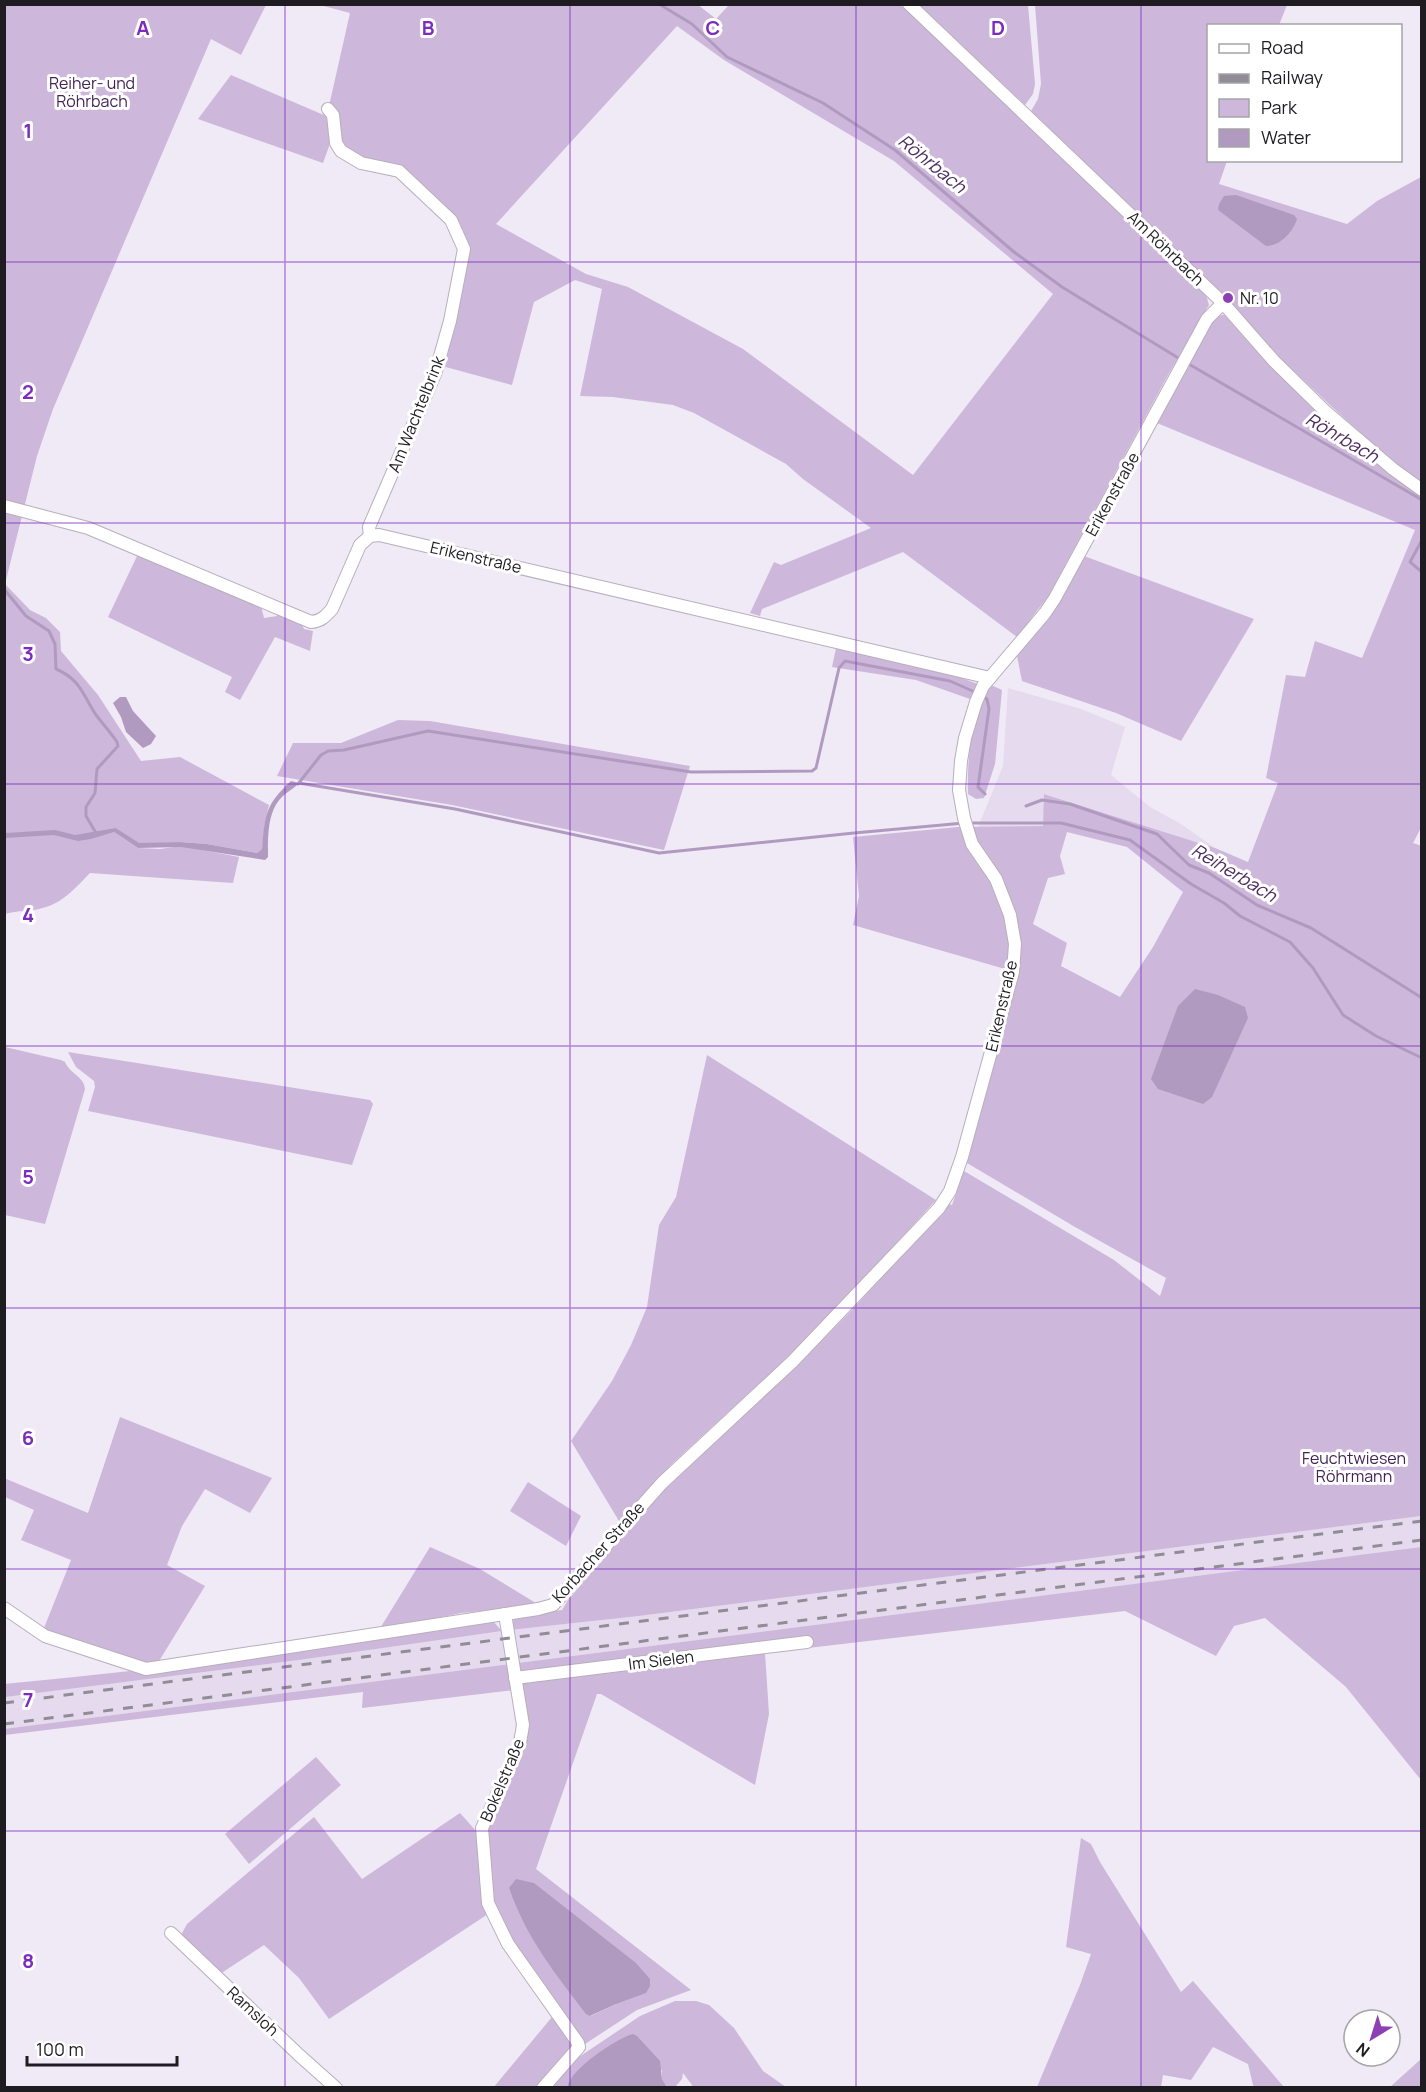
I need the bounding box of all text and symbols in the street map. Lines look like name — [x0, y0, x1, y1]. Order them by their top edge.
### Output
text: A — [136, 14, 150, 41]
text: B — [422, 14, 435, 41]
text: C — [706, 14, 720, 41]
text: D — [991, 14, 1005, 41]
legend — [1207, 24, 1402, 162]
text: Road — [1261, 35, 1304, 59]
text: Railway — [1261, 65, 1323, 89]
park label: Reiher- und Röhrbach — [49, 72, 135, 112]
text: Park — [1261, 95, 1298, 119]
text: 1 — [24, 117, 32, 144]
text: Water — [1261, 125, 1311, 149]
water label: Röhrbach — [894, 129, 972, 199]
street label: Am Röhrbach — [1123, 206, 1209, 290]
place label: Nr. 10 — [1240, 287, 1279, 309]
marker: Nr. 10 — [1221, 291, 1235, 305]
street label: Am Wachtelbrink — [383, 351, 450, 476]
text: 2 — [22, 378, 34, 405]
water label: Röhrbach — [1302, 407, 1384, 468]
street label: Erikenstraße — [1080, 448, 1144, 540]
street label: Erikenstraße — [428, 536, 524, 578]
text: 3 — [22, 640, 34, 667]
water label: Reiherbach — [1188, 837, 1283, 908]
text: 4 — [22, 901, 34, 928]
street label: Erikenstraße — [980, 958, 1022, 1054]
text: 5 — [22, 1163, 34, 1190]
text: 6 — [22, 1424, 34, 1451]
park label: Feuchtwiesen Röhrmann — [1302, 1447, 1406, 1487]
street label: Korbacher Straße — [547, 1497, 649, 1607]
street label: Im Sielen — [627, 1645, 695, 1675]
text: 7 — [23, 1686, 33, 1713]
street label: Bokelstraße — [475, 1735, 529, 1825]
text: 8 — [22, 1947, 34, 1974]
street label: Ramsloh — [222, 1981, 284, 2041]
north arrow — [1342, 2008, 1402, 2068]
scale bar — [27, 2029, 177, 2067]
text: 100 m — [36, 2037, 84, 2061]
text: N — [1351, 2038, 1374, 2062]

